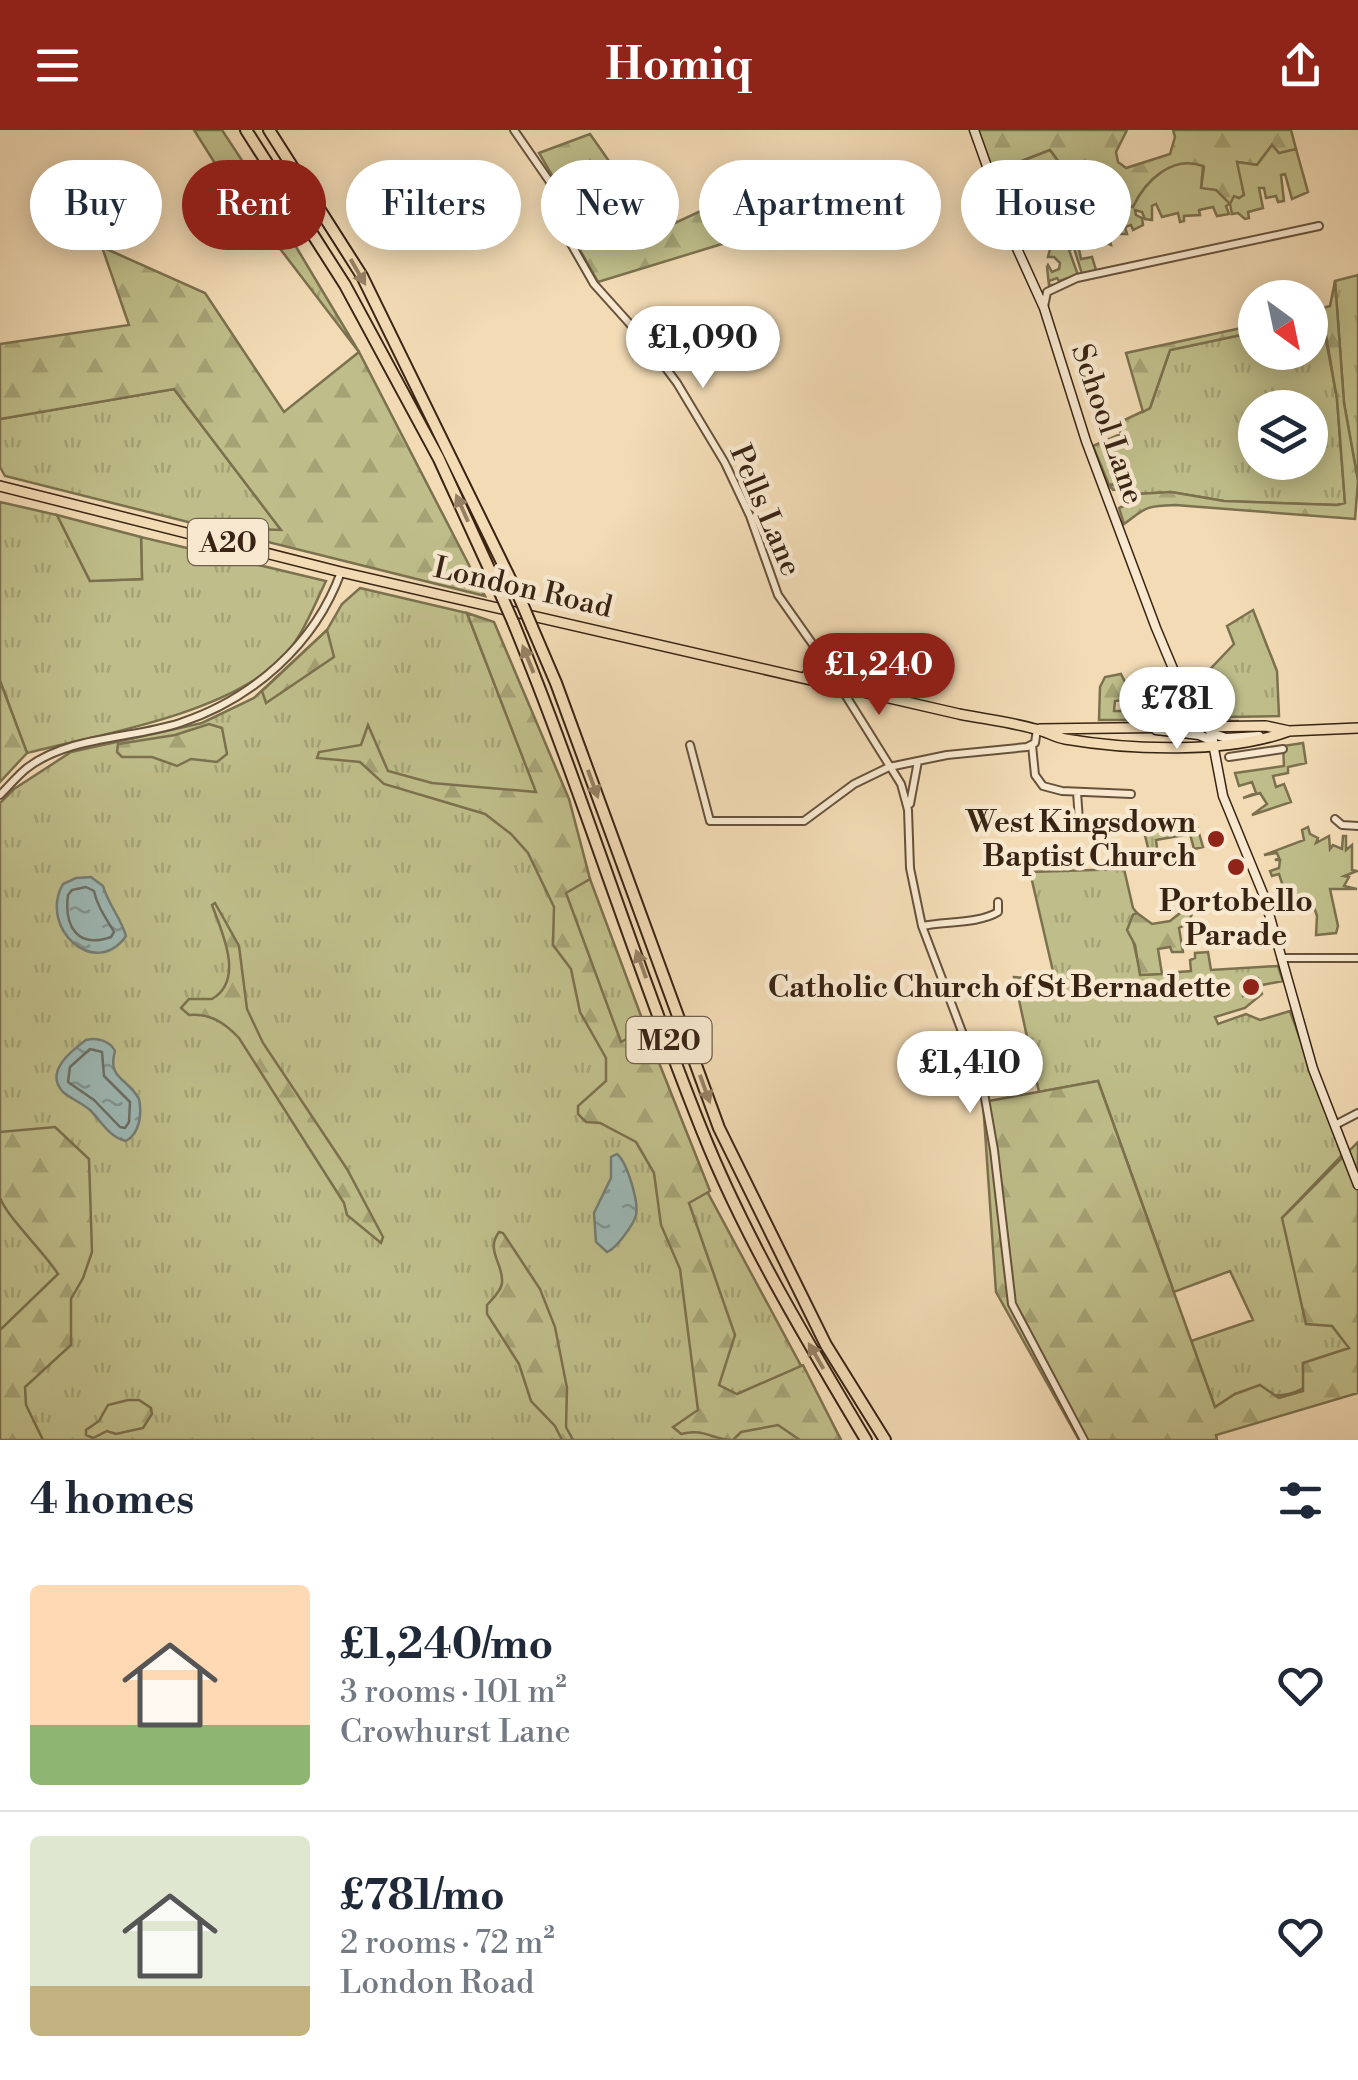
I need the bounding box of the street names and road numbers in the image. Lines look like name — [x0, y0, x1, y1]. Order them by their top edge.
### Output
street label: School Lane — [1062, 339, 1152, 509]
street label: Pells Lane — [720, 439, 810, 582]
road number: A20 — [188, 519, 268, 565]
street label: London Road — [430, 549, 616, 627]
road number: M20 — [626, 1017, 712, 1063]

